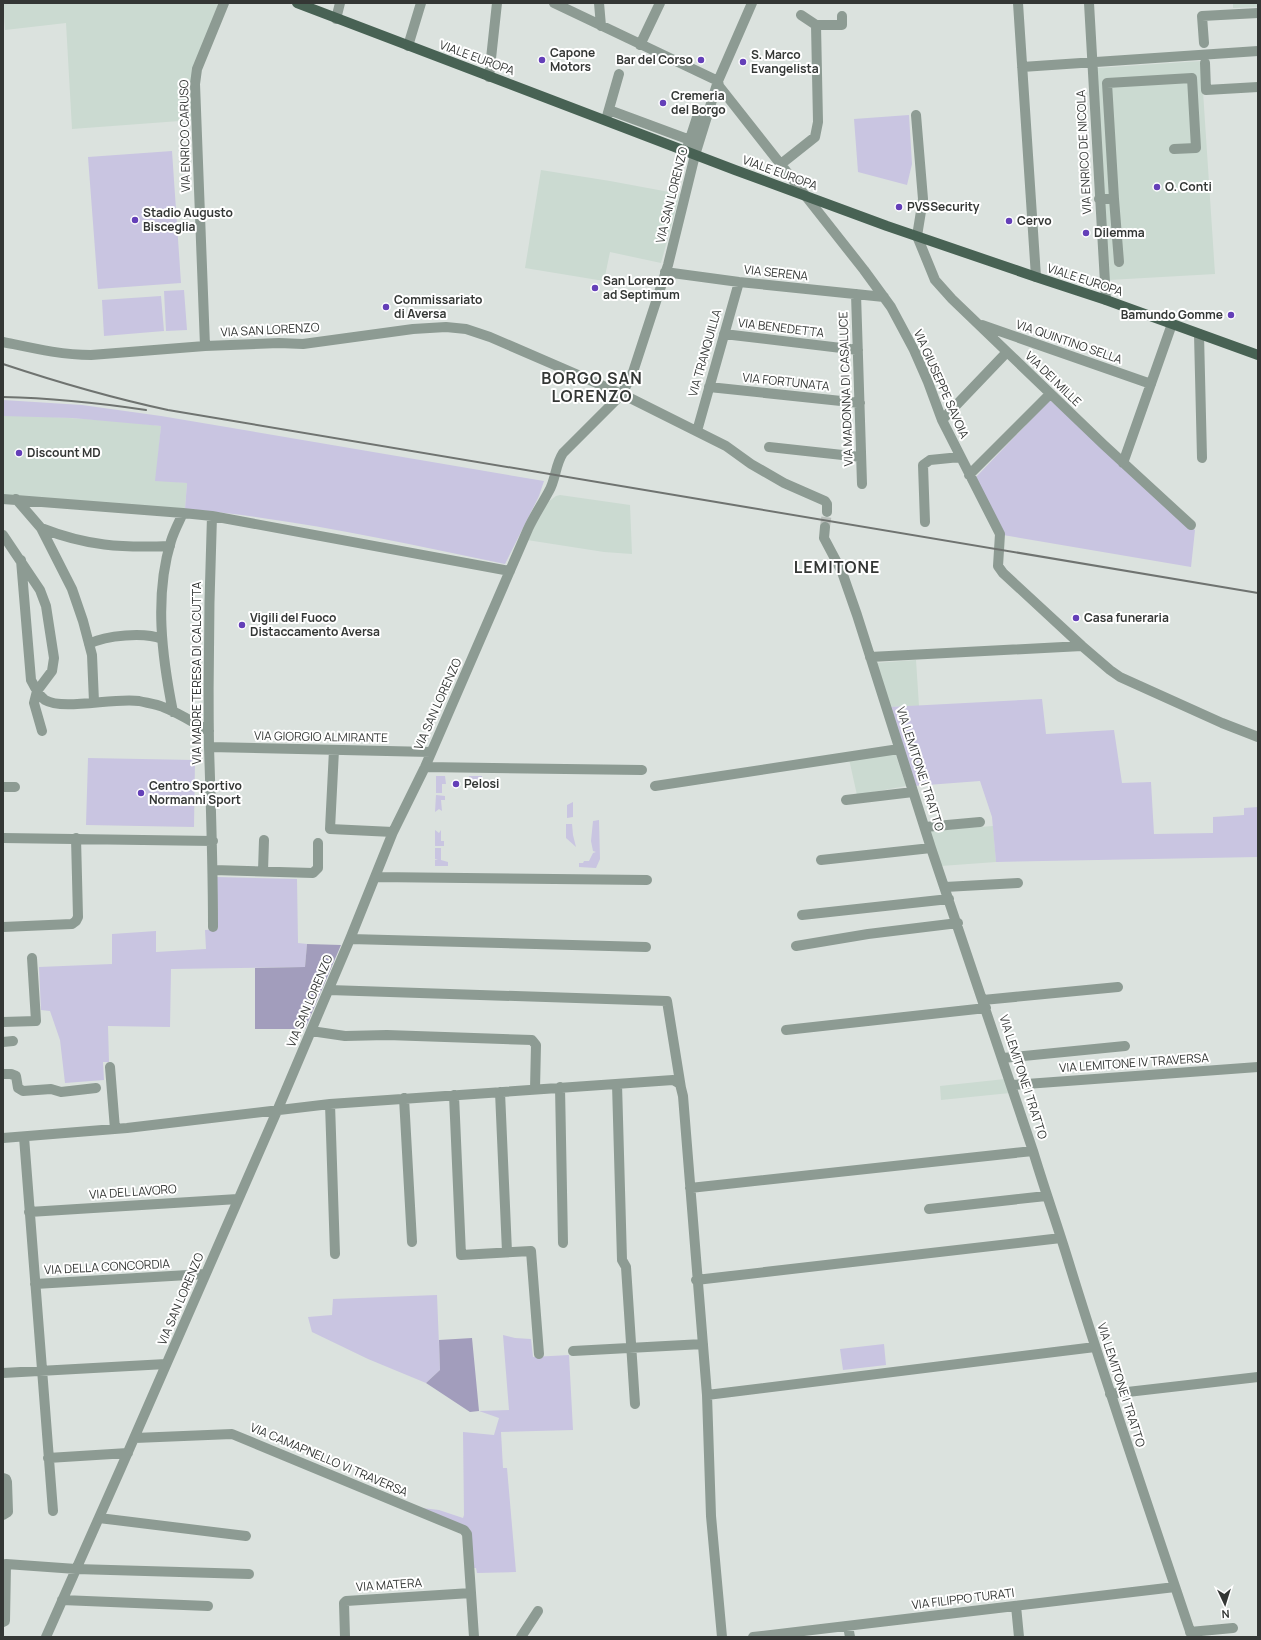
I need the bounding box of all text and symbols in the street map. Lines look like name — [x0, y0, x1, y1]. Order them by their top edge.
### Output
street label: VIALE EUROPA — [437, 36, 517, 79]
place label: Capone Motors — [550, 44, 595, 75]
place label: S. Marco Evangelista — [751, 46, 819, 77]
place label: Bar del Corso — [616, 51, 693, 68]
marker: Capone Motors — [537, 55, 547, 65]
marker: Bar del Corso — [696, 55, 706, 65]
marker: S. Marco Evangelista — [738, 57, 748, 67]
street label: VIA ENRICO CARUSO — [175, 79, 194, 193]
place label: Cremeria del Borgo — [671, 87, 726, 118]
street label: VIA ENRICO DE NICOLA — [1072, 89, 1095, 215]
marker: Cremeria del Borgo — [658, 98, 668, 108]
street label: VIA SAN LORENZO — [651, 145, 692, 245]
street label: VIALE EUROPA — [740, 151, 820, 194]
place label: O. Conti — [1165, 178, 1212, 195]
marker: O. Conti — [1152, 182, 1162, 192]
place label: PVSSecurity — [907, 198, 980, 215]
marker: PVSSecurity — [894, 202, 904, 212]
place label: Stadio Augusto Bisceglia — [143, 204, 233, 235]
place label: Cervo — [1017, 212, 1052, 229]
marker: Stadio Augusto Bisceglia — [130, 215, 140, 225]
marker: Cervo — [1004, 216, 1014, 226]
place label: Dilemma — [1094, 224, 1145, 241]
marker: Dilemma — [1081, 228, 1091, 238]
street label: VIALE EUROPA — [1045, 259, 1126, 300]
street label: VIA SERENA — [743, 261, 809, 284]
place label: San Lorenzo ad Septimum — [603, 272, 680, 303]
marker: San Lorenzo ad Septimum — [590, 283, 600, 293]
place label: Commissariato di Aversa — [394, 291, 482, 322]
marker: Commissariato di Aversa — [381, 302, 391, 312]
place label: Bamundo Gomme — [1121, 306, 1223, 323]
street label: VIA TRANQUILLA — [684, 307, 725, 399]
marker: Bamundo Gomme — [1226, 310, 1236, 320]
street label: VIA MADONNA DI CASALUCE — [834, 311, 857, 467]
street label: VIA BENEDETTA — [737, 314, 825, 341]
street label: VIA QUINTINO SELLA — [1014, 315, 1125, 368]
street label: VIA SAN LORENZO — [220, 318, 320, 341]
street label: VIA GIUSEPPE SAVOIA — [910, 327, 973, 441]
street label: VIA DEI MILLE — [1021, 347, 1085, 410]
district label: BORGO SAN LORENZO — [541, 367, 643, 407]
street label: VIA FORTUNATA — [742, 368, 831, 395]
place label: Discount MD — [27, 444, 101, 461]
marker: Discount MD — [14, 448, 24, 458]
district label: LEMITONE — [794, 556, 880, 578]
street label: VIA MADRE TERESA DI CALCUTTA — [188, 581, 205, 764]
place label: Vigili del Fuoco Distaccamento Aversa — [250, 609, 380, 640]
place label: Casa funeraria — [1084, 609, 1169, 626]
marker: Casa funeraria — [1071, 613, 1081, 623]
marker: Vigili del Fuoco Distaccamento Aversa — [237, 620, 247, 630]
street label: VIA SAN LORENZO — [410, 655, 466, 752]
street label: VIA LEMITONE I TRATTO — [892, 705, 949, 833]
street label: VIA GIORGIO ALMIRANTE — [254, 727, 388, 746]
place label: Pelosi — [464, 775, 499, 792]
place label: Centro Sportivo Normanni Sport — [149, 777, 242, 808]
marker: Pelosi — [451, 779, 461, 789]
marker: Centro Sportivo Normanni Sport — [136, 788, 146, 798]
street label: VIA SAN LORENZO — [282, 952, 337, 1050]
street label: VIA LEMITONE I TRATTO — [995, 1013, 1052, 1141]
street label: VIA LEMITONE IV TRAVERSA — [1059, 1049, 1210, 1076]
street label: VIA DEL LAVORO — [89, 1180, 178, 1203]
street label: VIA SAN LORENZO — [153, 1250, 208, 1348]
street label: VIA DELLA CONCORDIA — [44, 1255, 171, 1278]
street label: VIA LEMITONE I TRATTO — [1093, 1321, 1150, 1449]
street label: VIA CAMAPNELLO VI TRAVERSA — [248, 1419, 411, 1501]
street label: VIA MATERA — [355, 1574, 423, 1595]
street label: VIA FILIPPO TURATI — [911, 1584, 1015, 1613]
north arrow — [1205, 1584, 1245, 1624]
text: N — [1221, 1607, 1230, 1622]

